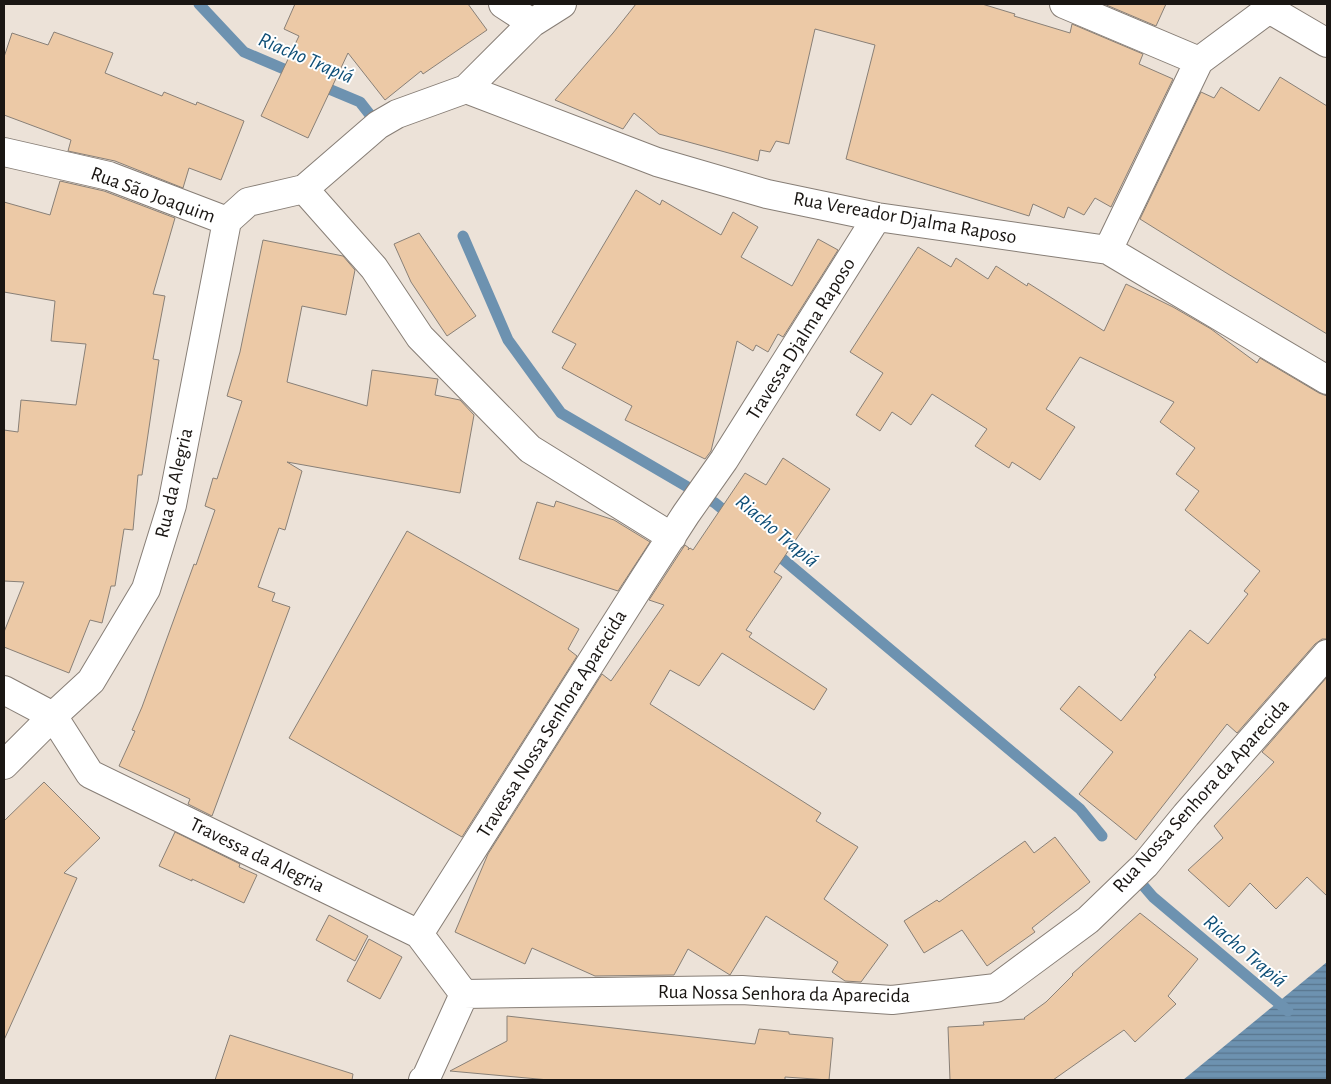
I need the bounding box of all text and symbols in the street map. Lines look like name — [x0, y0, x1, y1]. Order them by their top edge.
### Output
water label: Riacho Trapiá — [255, 29, 357, 88]
street label: Rua São Joaquim — [88, 163, 218, 227]
street label: Rua Vereador Djalma Raposo — [792, 188, 1018, 248]
street label: Travessa Djalma Raposo — [743, 254, 859, 424]
street label: Rua da Alegria — [152, 426, 196, 540]
water label: Riacho Trapiá — [731, 491, 822, 572]
street label: Travessa Nossa Senhora Aparecida — [473, 607, 631, 841]
street label: Rua Nossa Senhora da Aparecida — [1109, 696, 1293, 896]
street label: Travessa da Alegria — [186, 814, 328, 896]
water label: Riacho Trapiá — [1199, 911, 1290, 992]
street label: Rua Nossa Senhora da Aparecida — [658, 982, 910, 1006]

